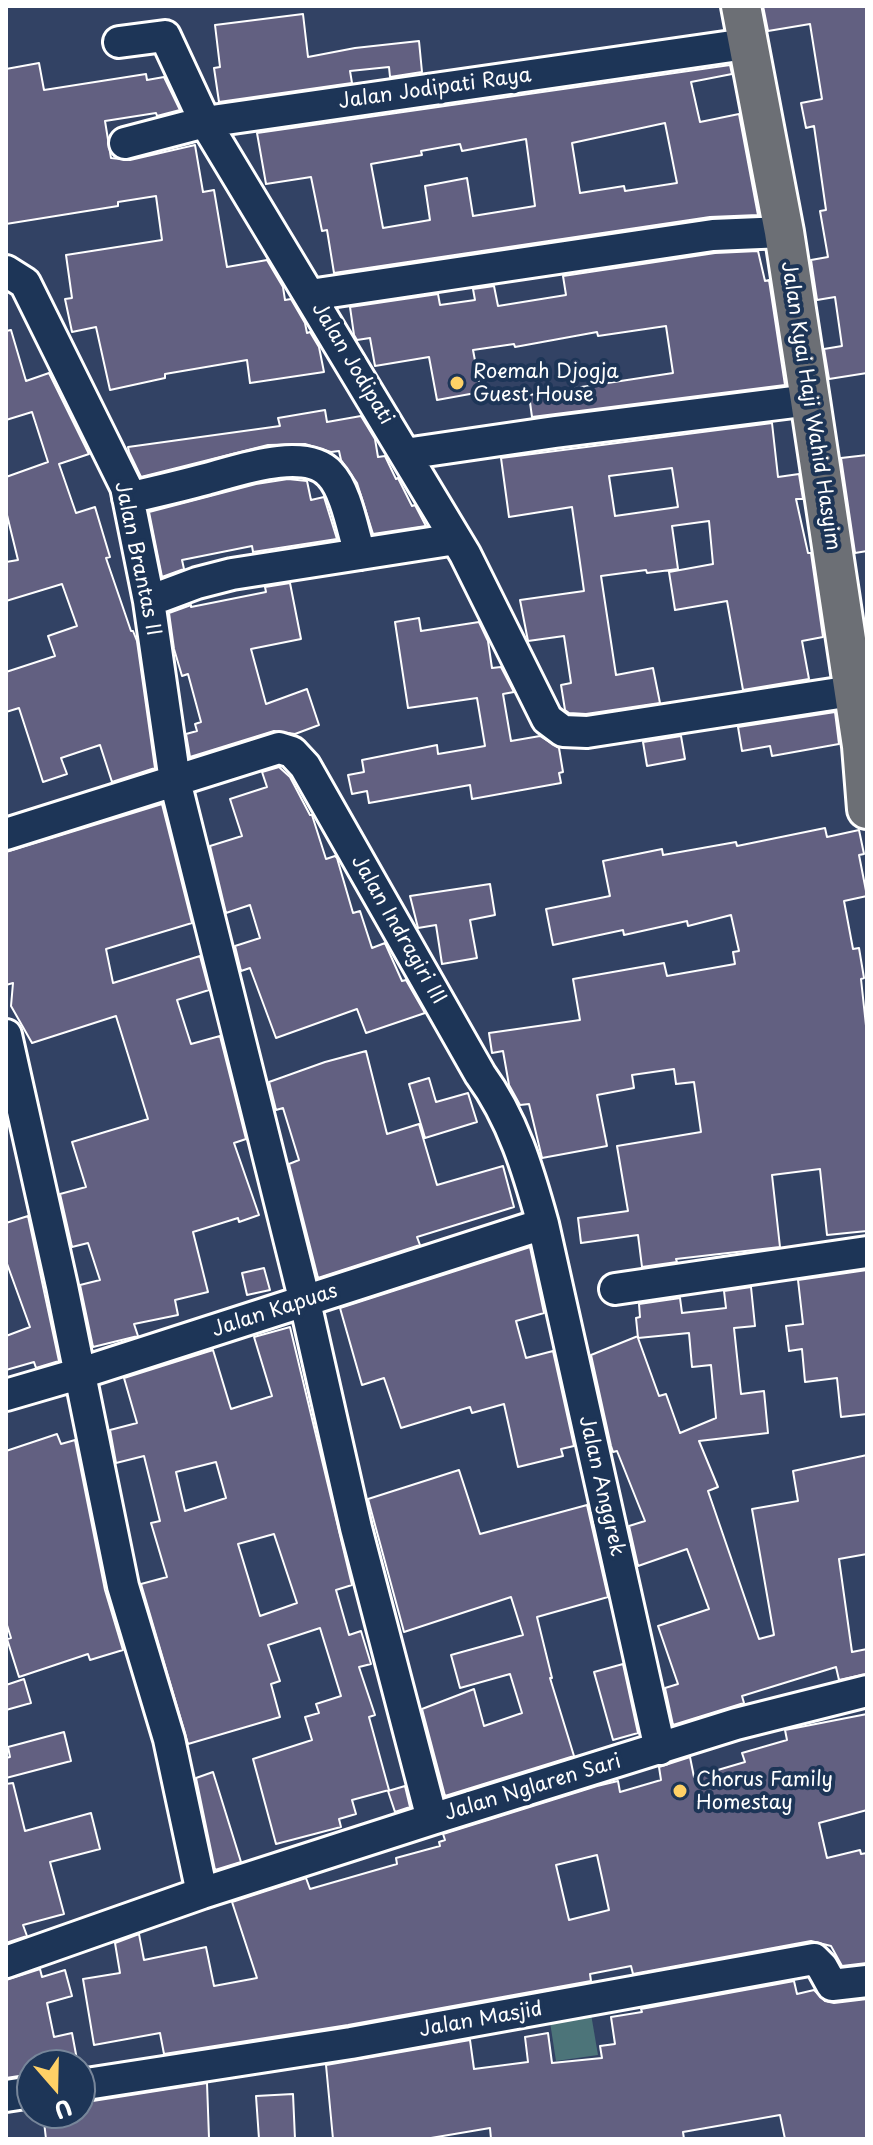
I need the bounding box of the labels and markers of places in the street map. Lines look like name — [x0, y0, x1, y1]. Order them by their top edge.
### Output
place label: Roemah Djogja Guest House — [473, 360, 619, 407]
marker: Roemah Djogja Guest House — [448, 374, 466, 392]
place label: Chorus Family Homestay — [696, 1768, 833, 1815]
marker: Chorus Family Homestay — [671, 1782, 689, 1800]

